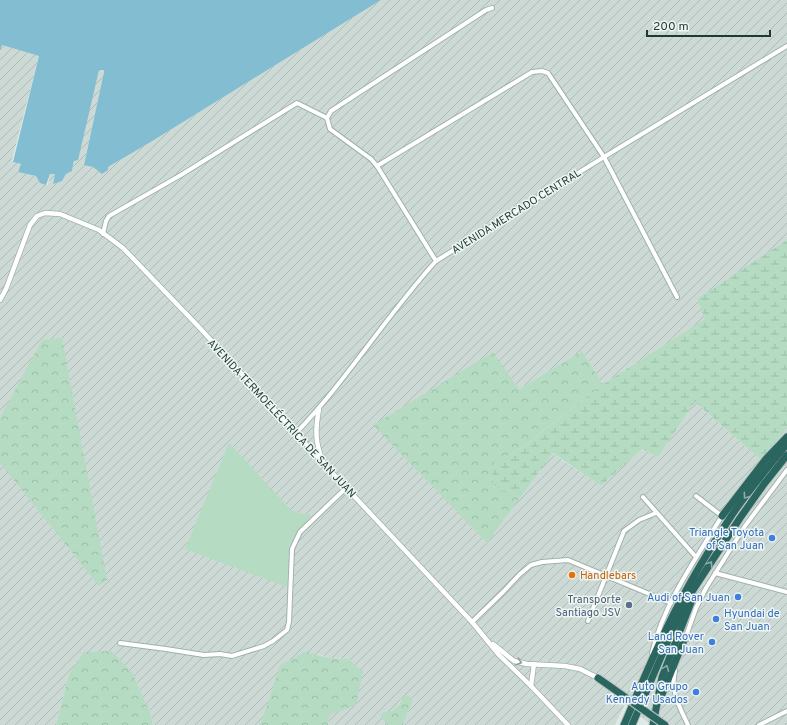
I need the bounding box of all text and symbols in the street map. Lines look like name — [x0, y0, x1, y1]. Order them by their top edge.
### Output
scale bar — [647, 12, 770, 38]
text: 200 m — [653, 19, 689, 35]
street label: AVENIDA MERCADO CENTRAL — [449, 166, 584, 258]
street label: AVENIDA TERMOELÉCTRICA DE SAN JUAN — [204, 336, 359, 501]
one-way arrow — [744, 492, 751, 499]
place label: Triangle Toyota of San Juan — [689, 526, 764, 553]
marker: Triangle Toyota of San Juan — [767, 533, 777, 543]
one-way arrow — [705, 561, 712, 568]
place label: Handlebars — [580, 569, 636, 583]
marker: Handlebars — [567, 570, 577, 580]
place label: Audi of San Juan — [647, 591, 730, 605]
marker: Audi of San Juan — [733, 592, 743, 602]
place label: Transporte Santiago JSV — [556, 593, 621, 620]
marker: Transporte Santiago JSV — [624, 600, 634, 610]
place label: Hyundai de San Juan — [724, 607, 780, 634]
marker: Hyundai de San Juan — [711, 614, 721, 624]
place label: Land Rover San Juan — [648, 630, 705, 657]
marker: Land Rover San Juan — [707, 637, 717, 647]
one-way arrow — [515, 657, 522, 666]
one-way arrow — [661, 665, 669, 672]
place label: Auto Grupo Kennedy Usados — [606, 680, 688, 707]
marker: Auto Grupo Kennedy Usados — [691, 687, 701, 697]

